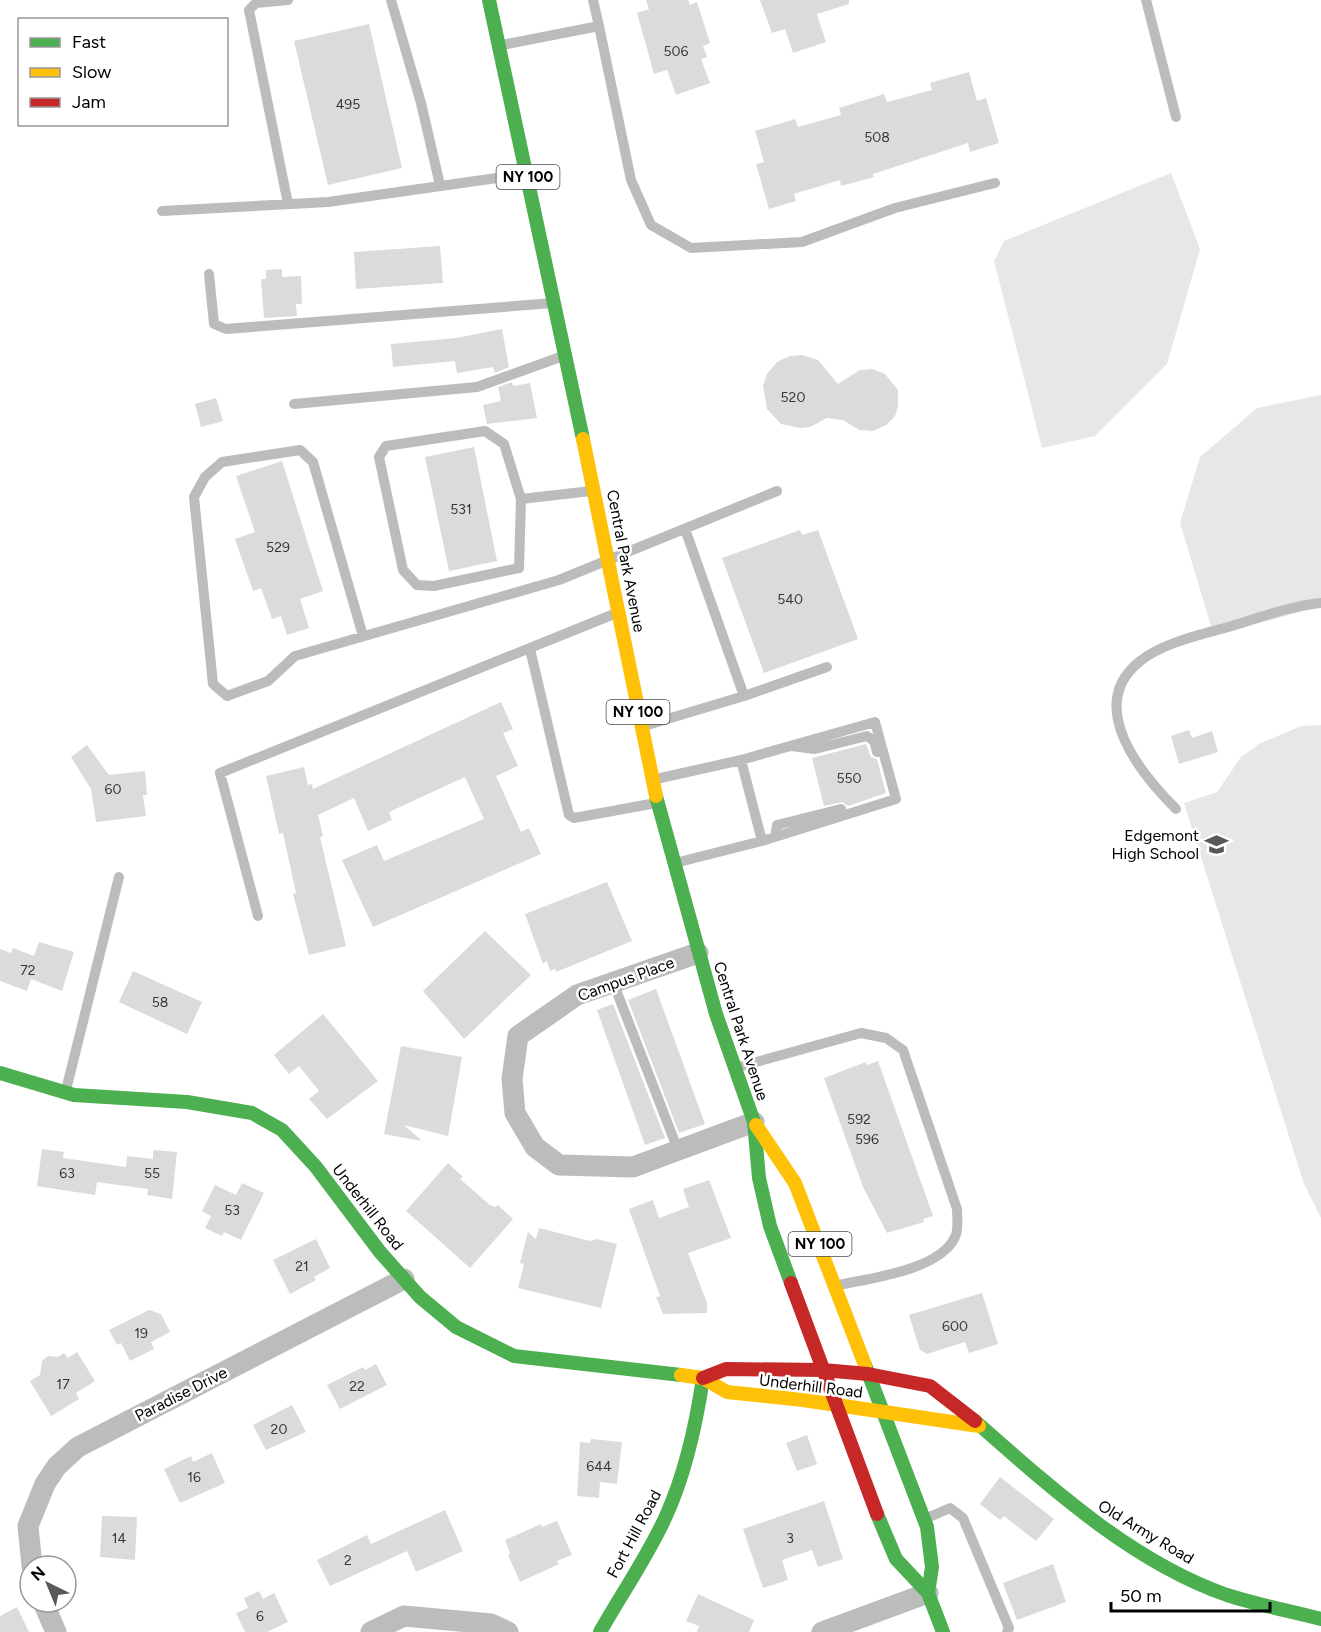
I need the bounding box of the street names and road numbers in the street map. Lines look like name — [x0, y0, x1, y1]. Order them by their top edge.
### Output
road number: NY 100 — [496, 165, 560, 189]
street label: Central Park Avenue — [603, 488, 649, 634]
road number: NY 100 — [606, 700, 670, 724]
street label: Campus Place — [575, 953, 677, 1005]
street label: Central Park Avenue — [710, 959, 772, 1103]
street label: Underhill Road — [328, 1160, 408, 1254]
road number: NY 100 — [788, 1232, 852, 1256]
street label: Paradise Drive — [132, 1362, 231, 1425]
street label: Underhill Road — [758, 1370, 864, 1402]
street label: Fort Hill Road — [603, 1487, 665, 1581]
street label: Old Army Road — [1095, 1496, 1197, 1568]

